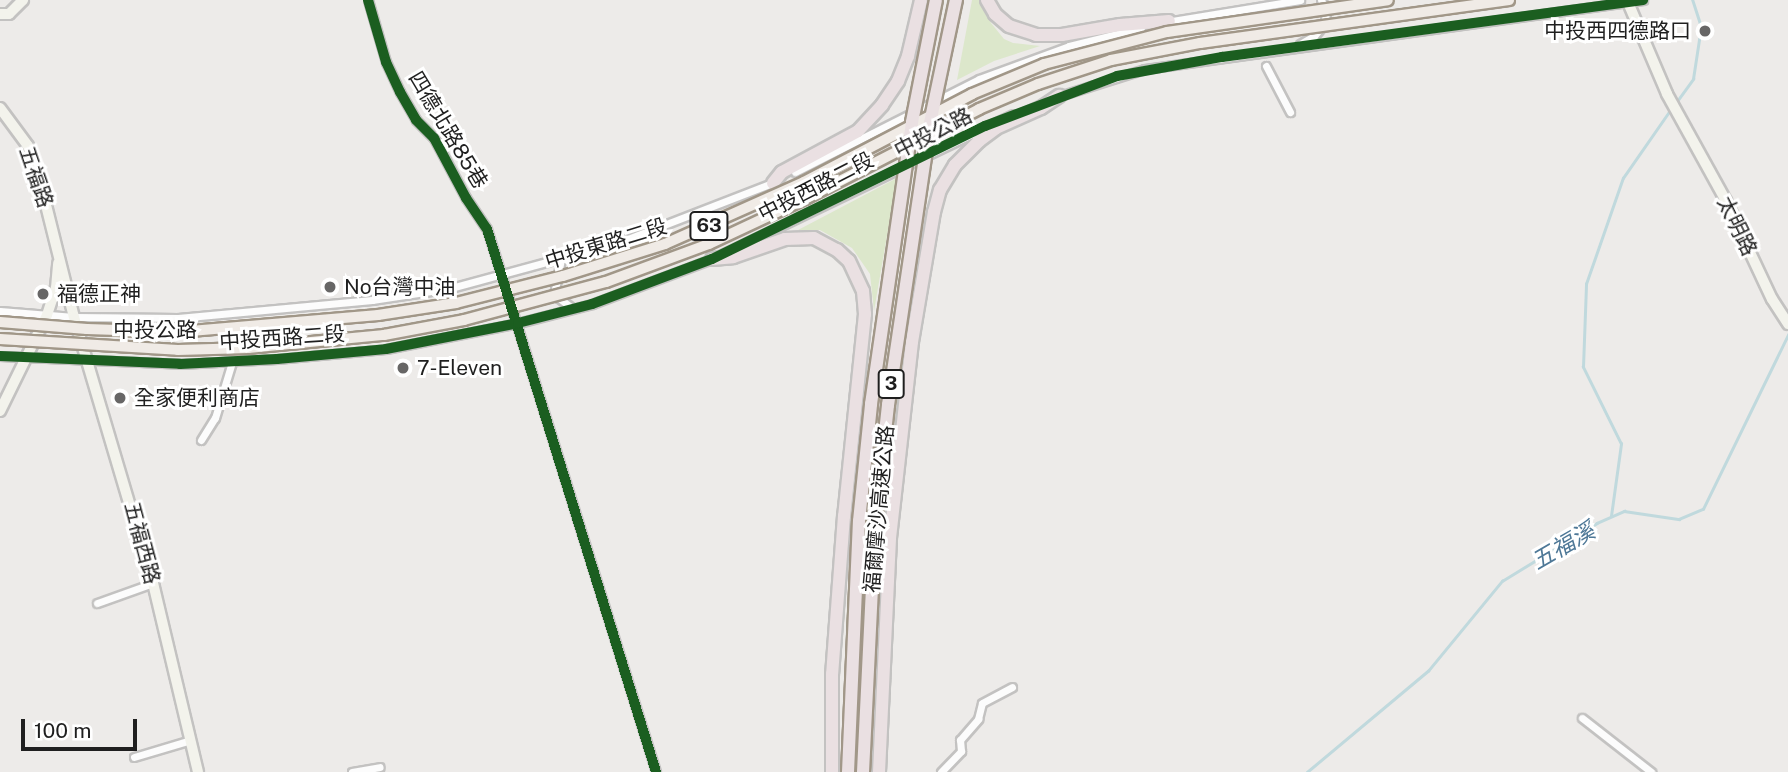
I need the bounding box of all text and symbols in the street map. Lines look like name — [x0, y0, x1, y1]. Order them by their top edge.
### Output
place label: 中投西四德路口 — [1544, 18, 1691, 44]
marker: 中投西四德路口 — [1697, 23, 1713, 39]
street label: 四德北路85巷 — [403, 67, 493, 193]
street label: 中投公路 — [890, 103, 976, 163]
street label: 五福路 — [14, 143, 58, 211]
street label: 中投西路二段 — [754, 147, 878, 227]
street label: 太明路 — [1712, 192, 1762, 260]
road number: 63 — [688, 210, 730, 242]
street label: 中投東路二段 — [542, 214, 670, 274]
place label: No台灣中油 — [344, 274, 456, 300]
marker: No台灣中油 — [322, 279, 338, 295]
place label: 福德正神 — [57, 281, 141, 307]
marker: 福德正神 — [35, 286, 51, 302]
street label: 中投公路 — [113, 317, 197, 343]
street label: 中投西路二段 — [218, 321, 346, 355]
place label: 7-Eleven — [417, 355, 502, 381]
marker: 7-Eleven — [395, 360, 411, 376]
road number: 3 — [877, 368, 905, 400]
place label: 全家便利商店 — [134, 385, 260, 411]
marker: 全家便利商店 — [112, 390, 128, 406]
street label: 福爾摩沙高速公路 — [859, 424, 899, 594]
street label: 五福西路 — [119, 499, 165, 587]
water label: 五福溪 — [1526, 517, 1600, 575]
scale bar — [24, 706, 140, 750]
text: 100 m — [34, 718, 91, 743]

